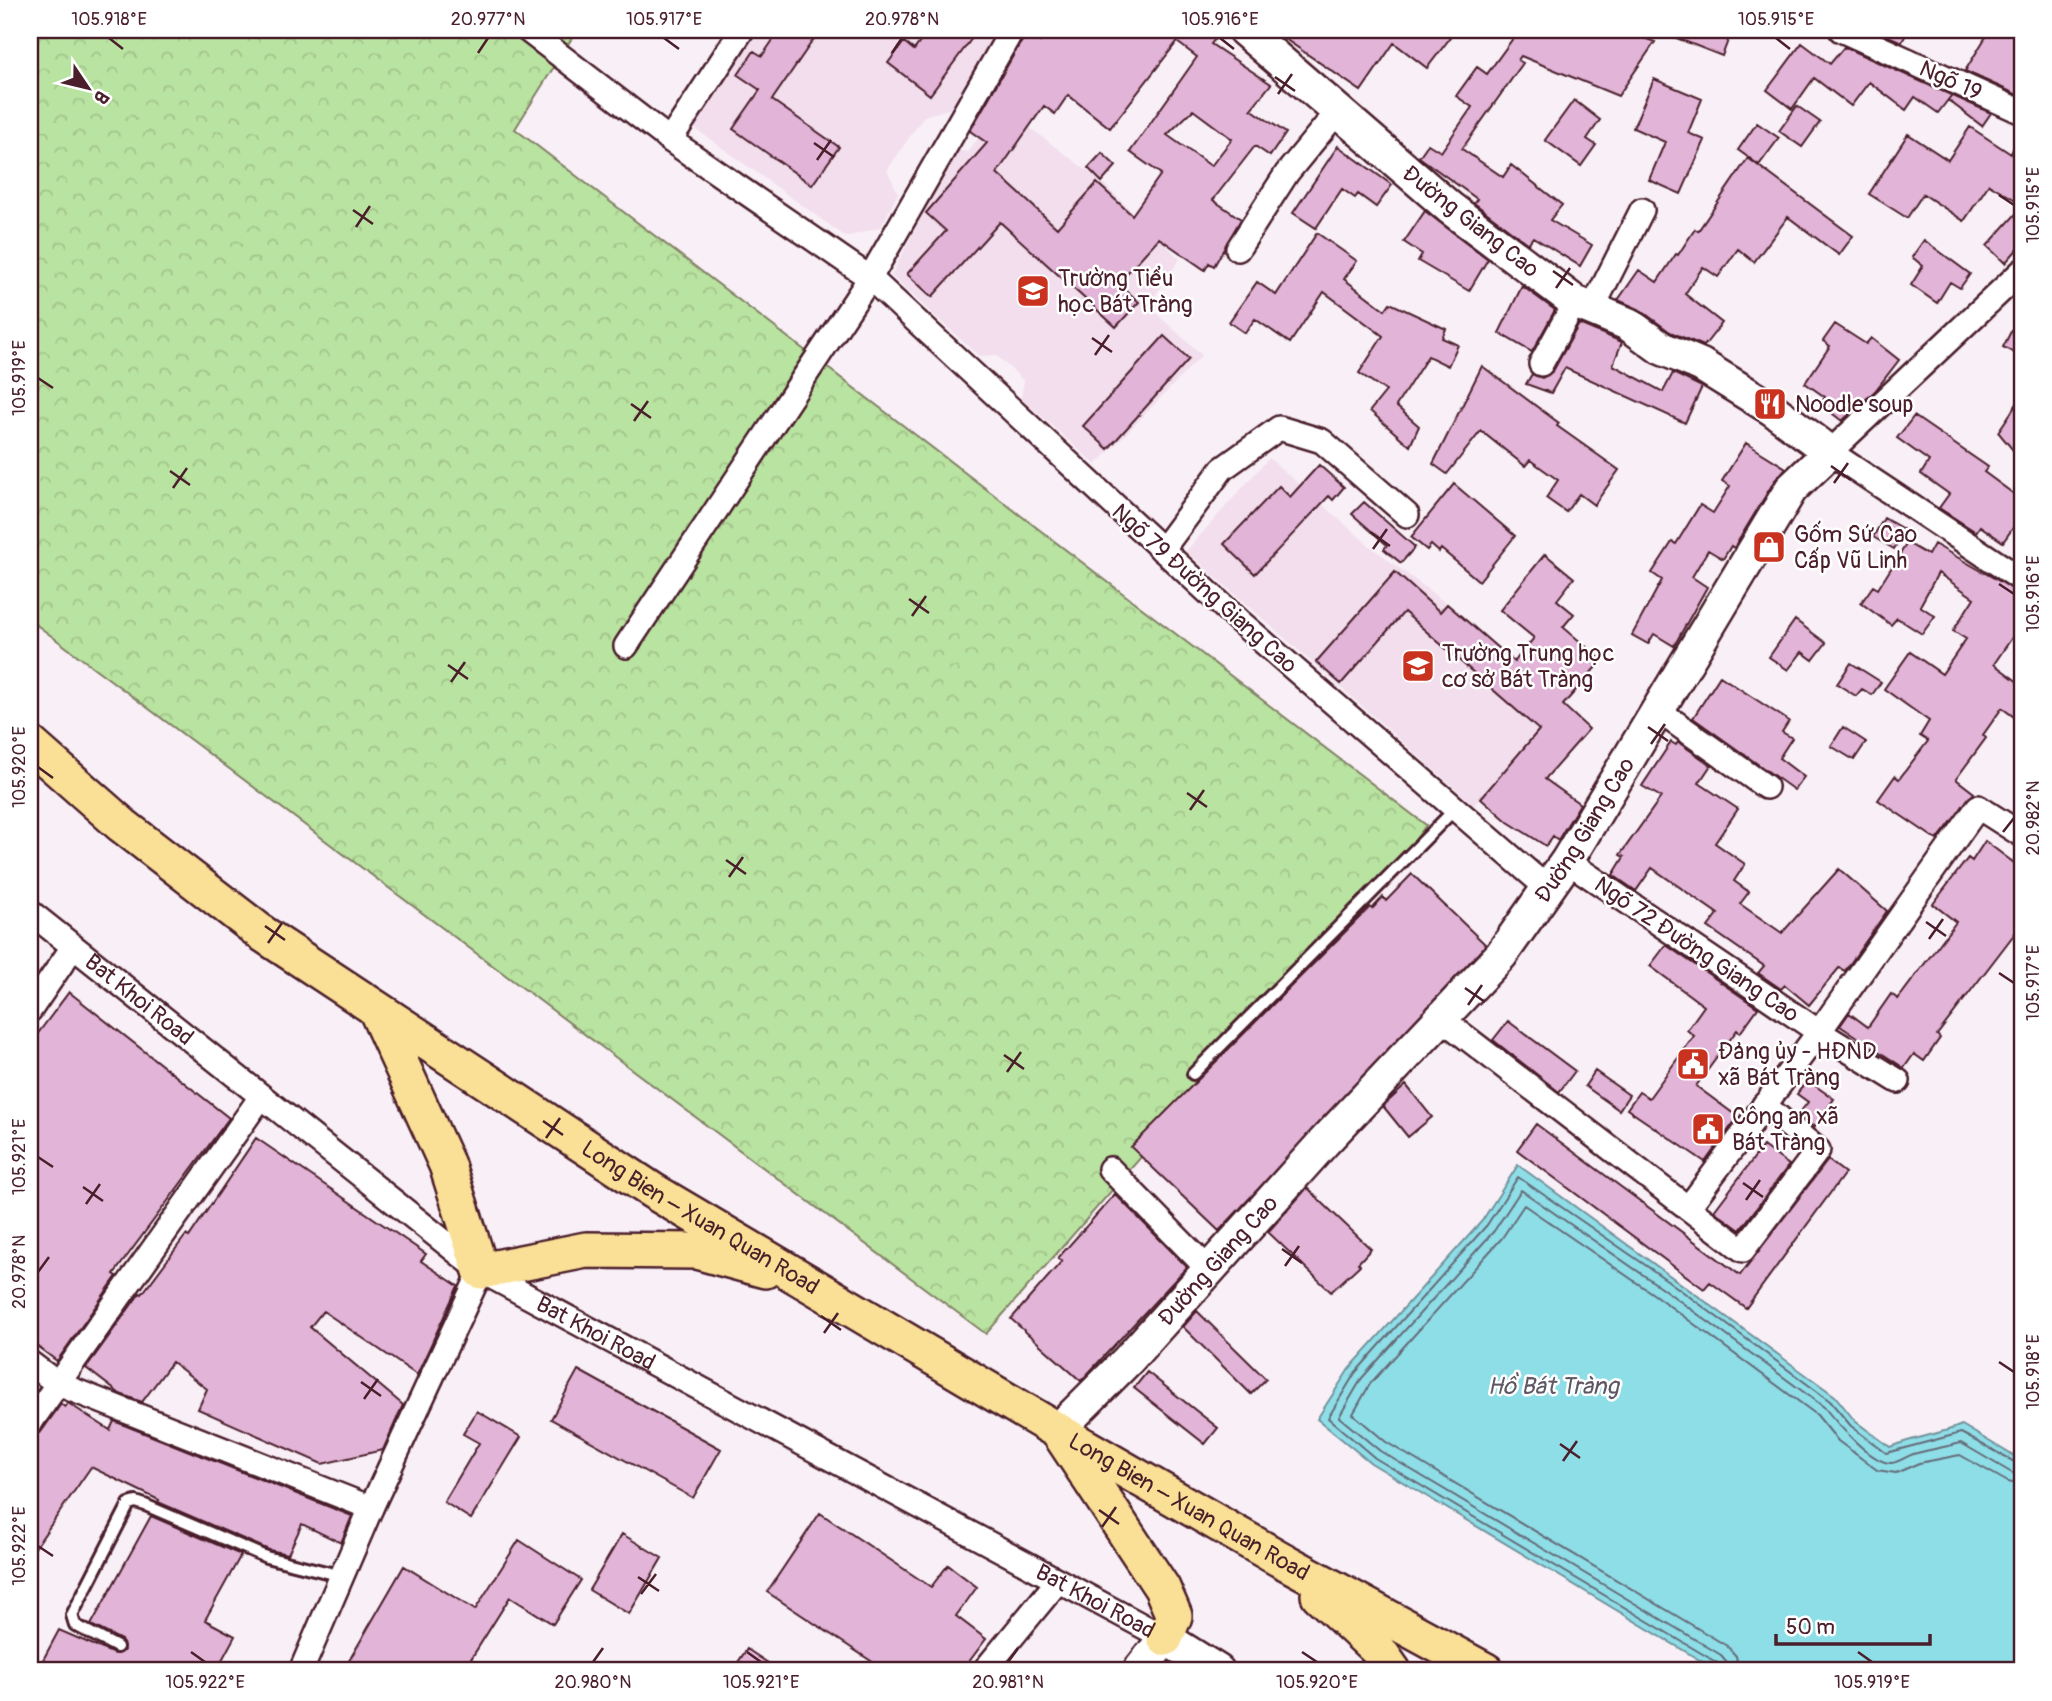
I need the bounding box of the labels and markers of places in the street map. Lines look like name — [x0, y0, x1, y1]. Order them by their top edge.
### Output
place label: Trường Tiểu học Bát Tràng — [1058, 264, 1193, 319]
school or university icon: Trường Tiểu học Bát Tràng — [1014, 272, 1052, 310]
restaurant icon: Noodle soup — [1751, 385, 1789, 423]
place label: Noodle soup — [1795, 390, 1913, 419]
place label: Gốm Sứ Cao Cấp Vũ Linh — [1794, 520, 1917, 575]
shop icon: Gốm Sứ Cao Cấp Vũ Linh — [1750, 528, 1788, 566]
place label: Trường Trung học cơ sở Bát Tràng — [1442, 639, 1615, 694]
school or university icon: Trường Trung học cơ sở Bát Tràng — [1399, 647, 1437, 685]
place label: Đảng ủy - HĐND xã Bát Tràng — [1718, 1037, 1876, 1092]
public building icon: Đảng ủy - HĐND xã Bát Tràng — [1674, 1045, 1712, 1083]
place label: Công an xã Bát Tràng — [1732, 1102, 1840, 1157]
public building icon: Công an xã Bát Tràng — [1689, 1110, 1727, 1148]

